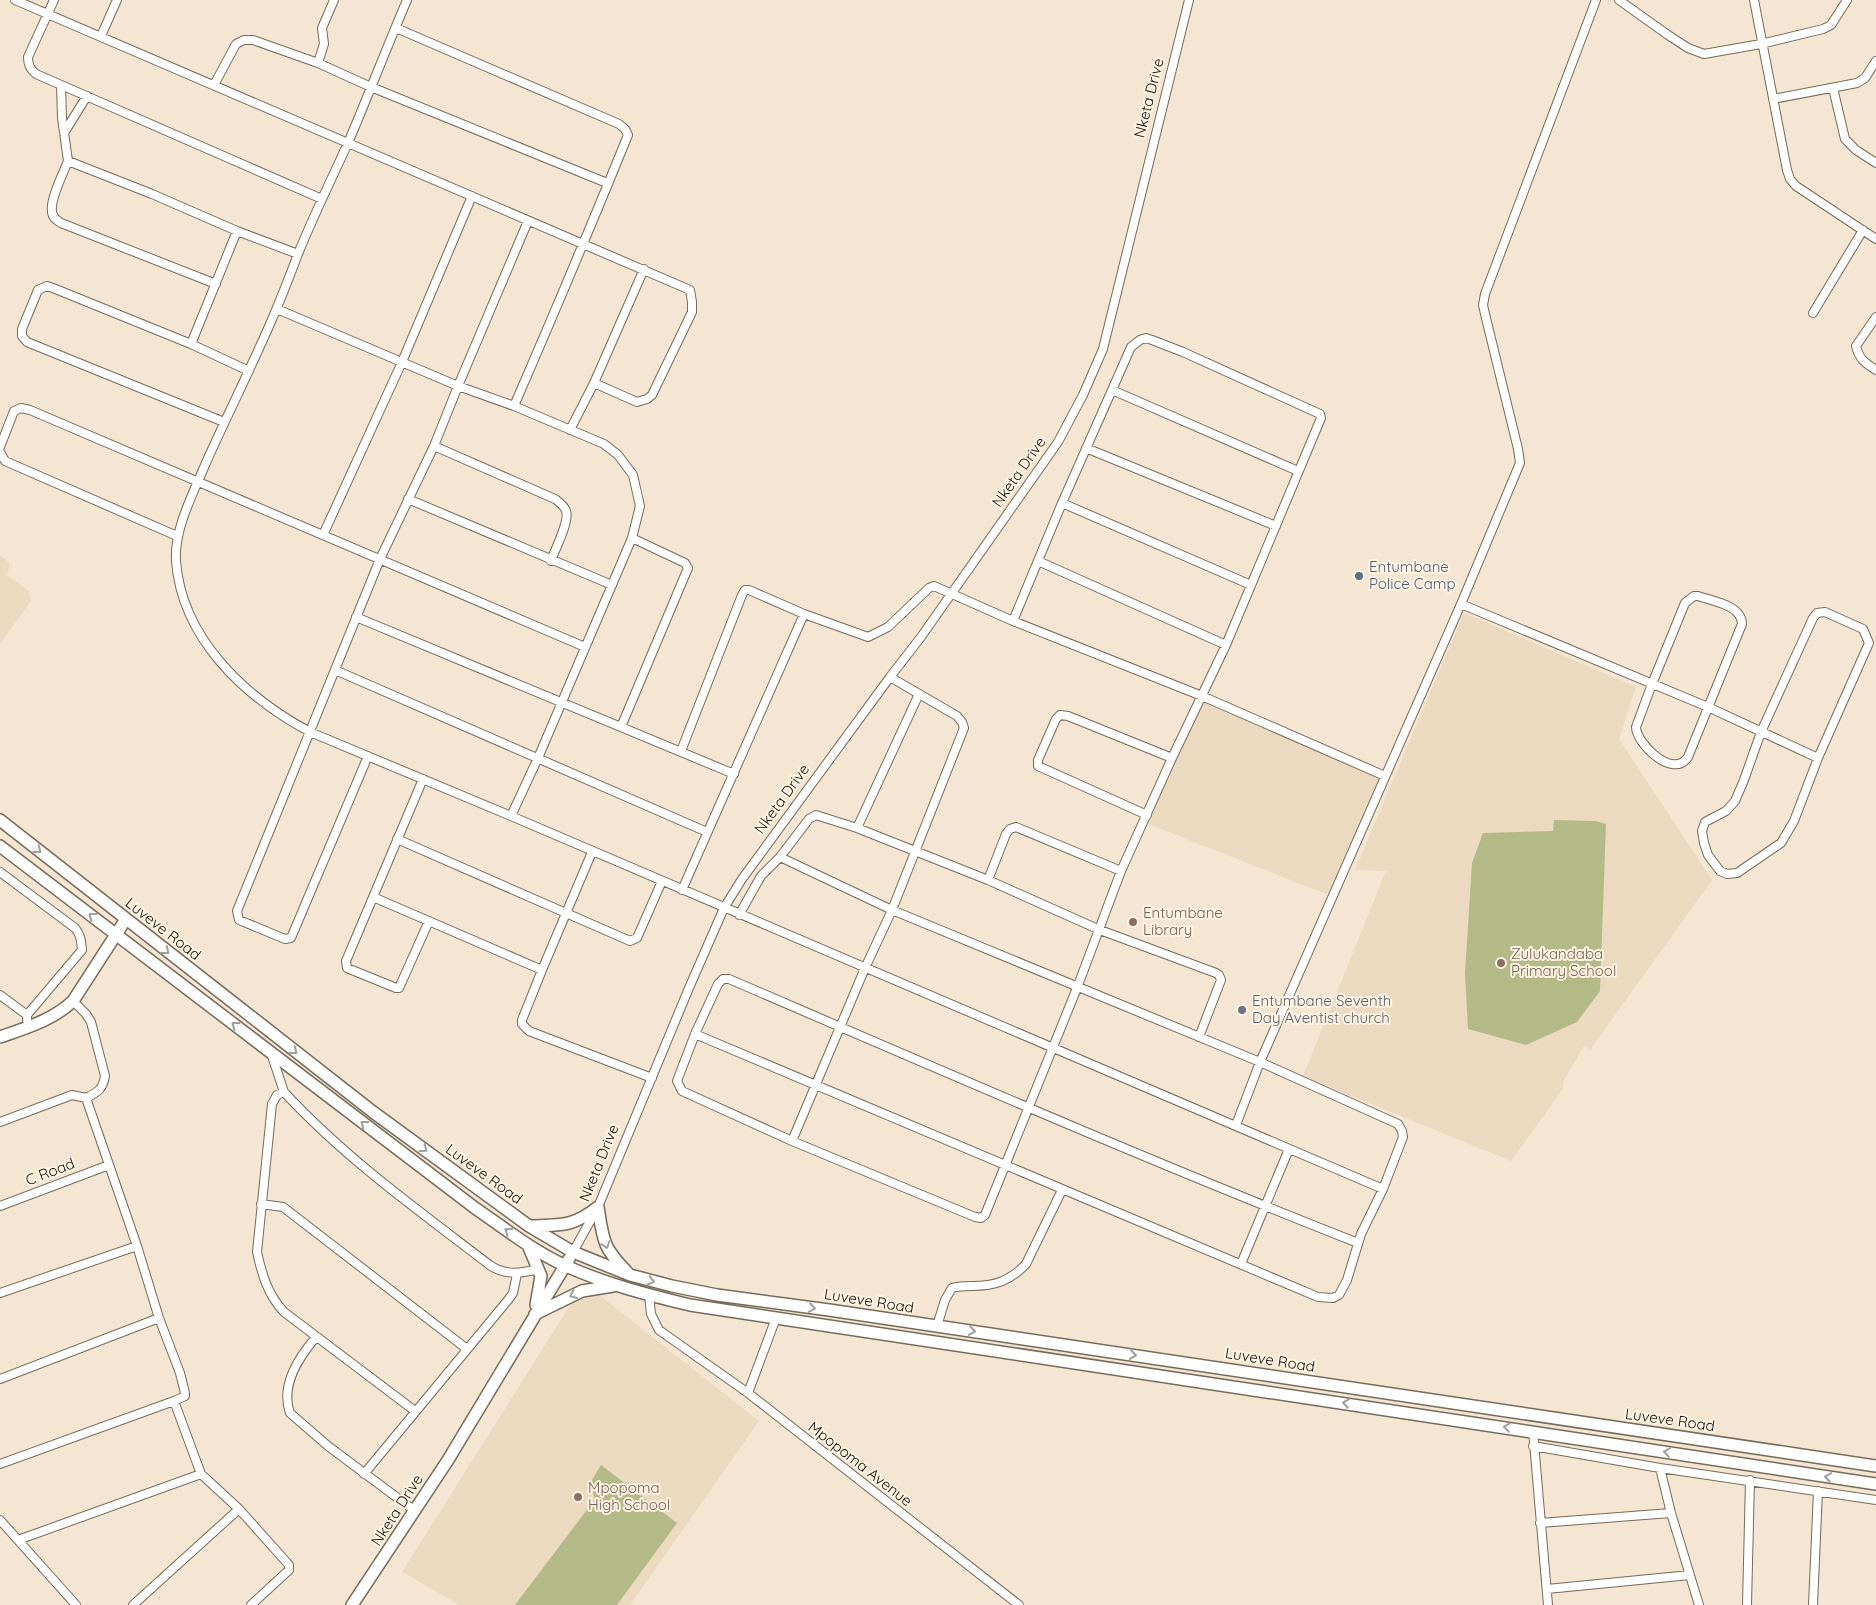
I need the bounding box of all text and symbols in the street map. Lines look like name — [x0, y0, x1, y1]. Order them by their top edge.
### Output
street label: Nketa Drive — [1129, 56, 1168, 140]
street label: Nketa Drive — [987, 433, 1050, 511]
place label: Entumbane Police Camp — [1369, 557, 1456, 593]
marker: Entumbane Police Camp — [1353, 570, 1365, 582]
street label: Nketa Drive — [750, 760, 813, 837]
one-way arrow — [32, 845, 41, 853]
street label: Luveve Road — [122, 893, 205, 964]
place label: Entumbane Library — [1143, 903, 1223, 939]
one-way arrow — [89, 913, 98, 921]
marker: Entumbane Library — [1127, 916, 1139, 928]
place label: Zulukandaba Primary School — [1511, 944, 1616, 980]
one-way arrow — [160, 945, 169, 953]
marker: Zulukandaba Primary School — [1495, 957, 1507, 969]
place label: Entumbane Seventh Day Aventist church — [1252, 991, 1391, 1027]
marker: Entumbane Seventh Day Aventist church — [1236, 1004, 1248, 1016]
one-way arrow — [231, 1022, 241, 1031]
one-way arrow — [288, 1045, 297, 1053]
one-way arrow — [361, 1121, 370, 1129]
street label: Nketa Drive — [574, 1121, 623, 1204]
street label: Luveve Road — [442, 1139, 526, 1208]
one-way arrow — [418, 1143, 428, 1152]
street label: C Road — [23, 1154, 77, 1190]
one-way arrow — [504, 1228, 514, 1237]
one-way arrow — [601, 1240, 611, 1249]
one-way arrow — [647, 1275, 656, 1286]
street label: Luveve Road — [823, 1284, 915, 1317]
one-way arrow — [569, 1289, 578, 1300]
one-way arrow — [807, 1302, 816, 1312]
one-way arrow — [968, 1326, 977, 1336]
street label: Luveve Road — [1224, 1343, 1316, 1376]
one-way arrow — [1129, 1349, 1137, 1360]
one-way arrow — [1342, 1399, 1350, 1409]
street label: Luveve Road — [1624, 1404, 1716, 1435]
street label: Mpopoma Avenue — [804, 1417, 916, 1510]
one-way arrow — [1502, 1423, 1511, 1433]
one-way arrow — [1663, 1447, 1671, 1458]
street label: Nketa Drive — [366, 1470, 427, 1549]
one-way arrow — [1823, 1472, 1832, 1482]
place label: Mpopoma High School — [588, 1478, 670, 1514]
marker: Mpopoma High School — [572, 1491, 584, 1503]

